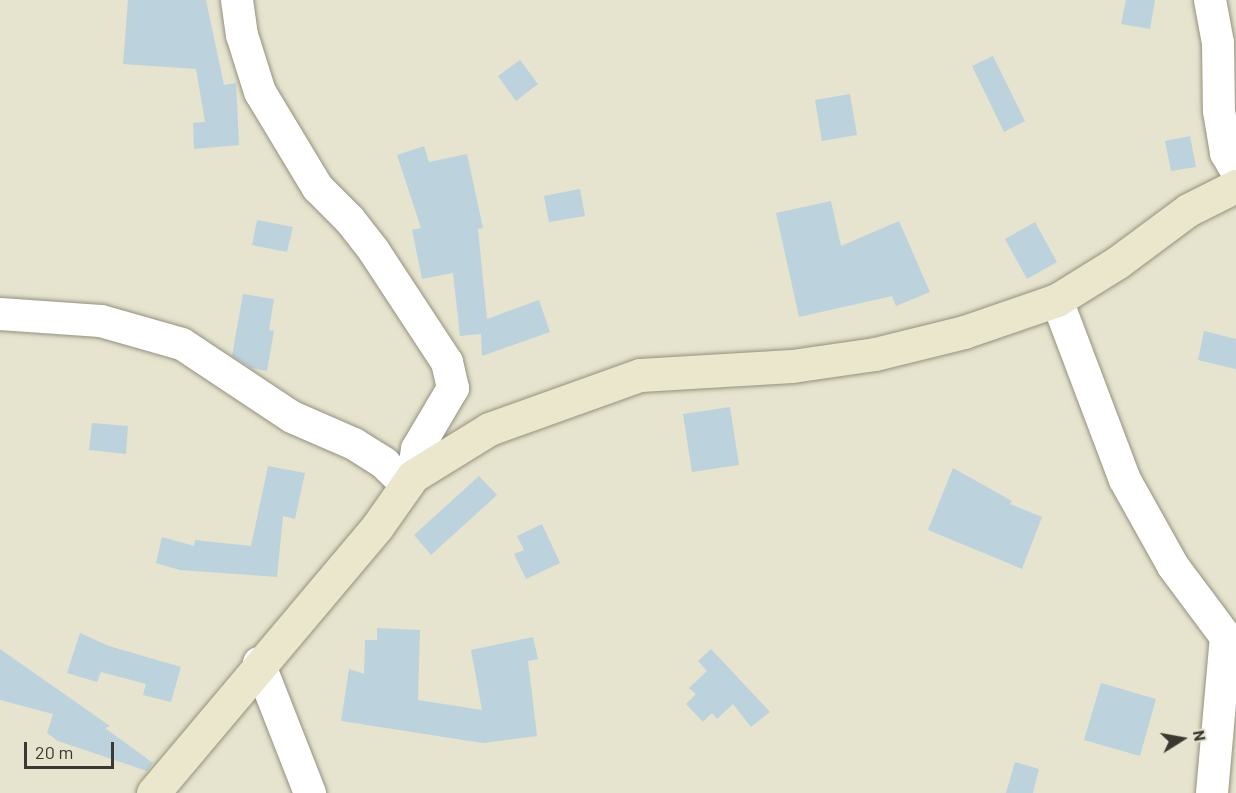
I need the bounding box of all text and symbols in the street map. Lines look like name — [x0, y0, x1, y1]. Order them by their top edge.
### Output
north arrow — [1152, 709, 1212, 769]
text: N — [1190, 728, 1210, 742]
scale bar — [27, 730, 117, 768]
text: 20 m — [35, 741, 73, 763]

